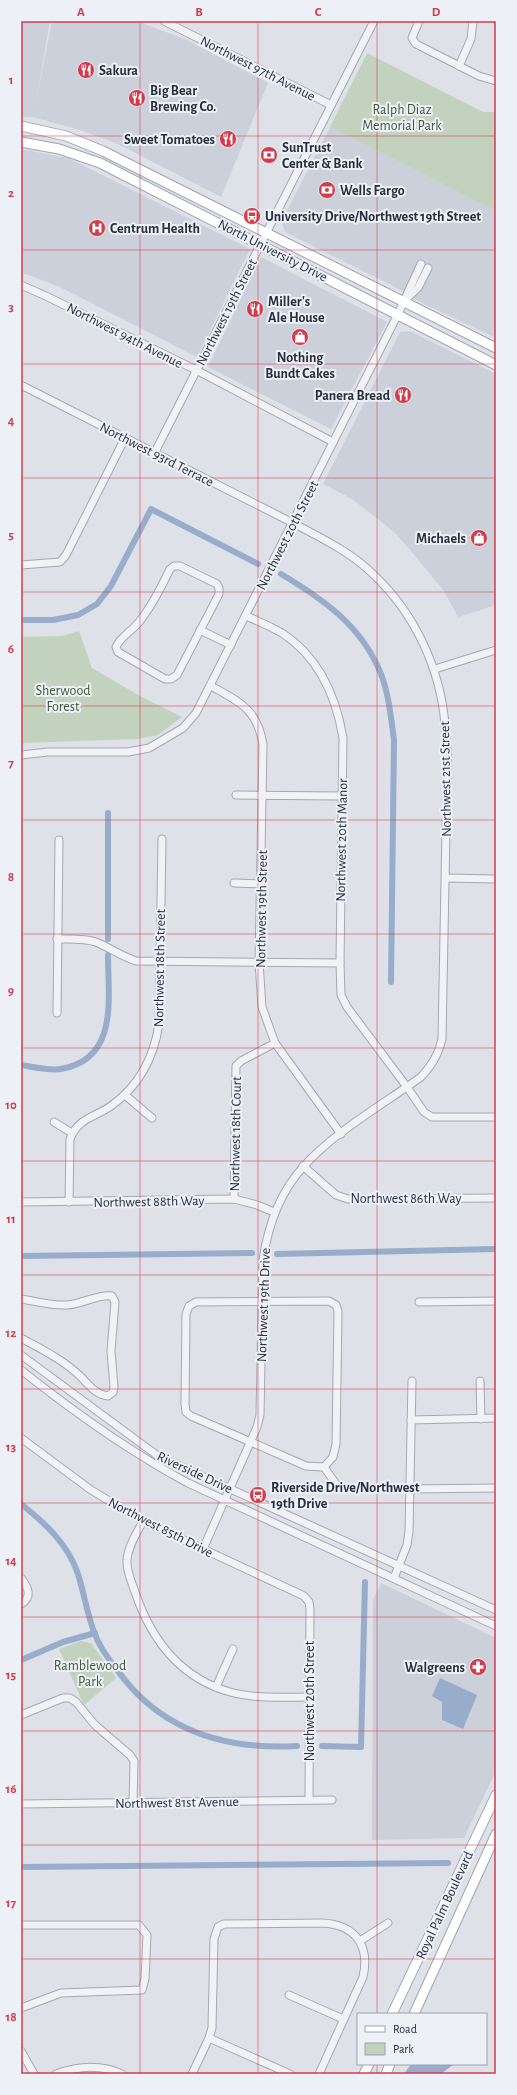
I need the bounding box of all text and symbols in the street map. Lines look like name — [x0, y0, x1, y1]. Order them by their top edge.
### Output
text: A — [77, 6, 85, 19]
text: B — [195, 6, 203, 19]
text: C — [315, 6, 322, 19]
text: D — [432, 6, 441, 19]
street label: Northwest 97th Avenue — [198, 34, 317, 104]
restaurant icon: Sakura — [76, 60, 96, 80]
place label: Sakura — [99, 64, 138, 78]
text: 1 — [9, 74, 13, 87]
place label: Big Bear Brewing Co. — [150, 84, 216, 114]
restaurant icon: Big Bear Brewing Co. — [127, 88, 147, 108]
park label: Ralph Diaz Memorial Park — [362, 103, 442, 133]
restaurant icon: Sweet Tomatoes — [218, 129, 238, 149]
place label: Sweet Tomatoes — [124, 133, 215, 147]
place label: SunTrust Center & Bank — [282, 141, 362, 171]
bank icon: SunTrust Center & Bank — [259, 145, 279, 165]
bank icon: Wells Fargo — [317, 180, 337, 200]
place label: Wells Fargo — [340, 184, 405, 198]
text: 2 — [8, 187, 14, 200]
bus stop icon: University Drive/Northwest 19th Street — [242, 206, 262, 226]
place label: University Drive/Northwest 19th Street — [265, 210, 481, 224]
street label: North University Drive — [216, 217, 330, 285]
hospital icon: Centrum Health — [87, 218, 107, 238]
place label: Centrum Health — [110, 222, 200, 236]
street label: Northwest 19th Street — [194, 256, 260, 368]
place label: Miller's Ale House — [268, 295, 325, 325]
restaurant icon: Miller's Ale House — [245, 299, 265, 319]
text: 3 — [8, 301, 14, 314]
street label: Northwest 94th Avenue — [64, 301, 185, 371]
shop icon: Nothing Bundt Cakes — [290, 327, 310, 347]
place label: Nothing Bundt Cakes — [265, 351, 335, 381]
restaurant icon: Panera Bread — [393, 385, 413, 405]
place label: Panera Bread — [315, 389, 391, 403]
text: 4 — [8, 415, 15, 428]
street label: Northwest 93rd Terrace — [97, 420, 216, 490]
street label: Northwest 20th Street — [254, 478, 322, 592]
shop icon: Michaels — [469, 528, 489, 548]
text: 5 — [8, 529, 14, 542]
place label: Michaels — [416, 532, 466, 546]
text: 6 — [8, 643, 14, 656]
park label: Sherwood Forest — [35, 684, 91, 714]
street label: Northwest 21st Street — [438, 720, 454, 837]
text: 7 — [8, 757, 14, 770]
street label: Northwest 20th Manor — [334, 778, 350, 902]
street label: Northwest 19th Street — [254, 849, 270, 968]
text: 8 — [8, 871, 14, 884]
street label: Northwest 18th Street — [152, 908, 168, 1027]
text: 9 — [8, 985, 14, 998]
street label: Northwest 18th Court — [228, 1076, 244, 1192]
text: 10 — [5, 1099, 17, 1112]
street label: Northwest 86th Way — [351, 1192, 461, 1206]
street label: Northwest 88th Way — [93, 1194, 205, 1210]
text: 11 — [6, 1213, 16, 1226]
street label: Northwest 19th Drive — [255, 1248, 273, 1362]
text: 12 — [6, 1327, 16, 1340]
text: 13 — [6, 1441, 17, 1454]
street label: Riverside Drive — [155, 1449, 234, 1496]
place label: Riverside Drive/Northwest 19th Drive — [271, 1481, 420, 1511]
bus stop icon: Riverside Drive/Northwest 19th Drive — [248, 1485, 268, 1505]
street label: Northwest 85th Drive — [106, 1495, 215, 1560]
text: 14 — [5, 1555, 17, 1568]
street label: Northwest 20th Street — [303, 1640, 317, 1761]
pharmacy icon: Walgreens — [468, 1657, 488, 1677]
park label: Ramblewood Park — [54, 1659, 126, 1689]
place label: Walgreens — [405, 1661, 465, 1675]
text: 15 — [6, 1669, 17, 1682]
text: 16 — [6, 1783, 16, 1796]
street label: Northwest 81st Avenue — [115, 1795, 239, 1811]
street label: Royal Palm Boulevard — [414, 1849, 476, 1962]
text: 17 — [6, 1897, 17, 1910]
text: 18 — [5, 2011, 17, 2024]
legend — [357, 2013, 487, 2065]
text: Road — [393, 2023, 417, 2035]
text: Park — [393, 2043, 414, 2055]

